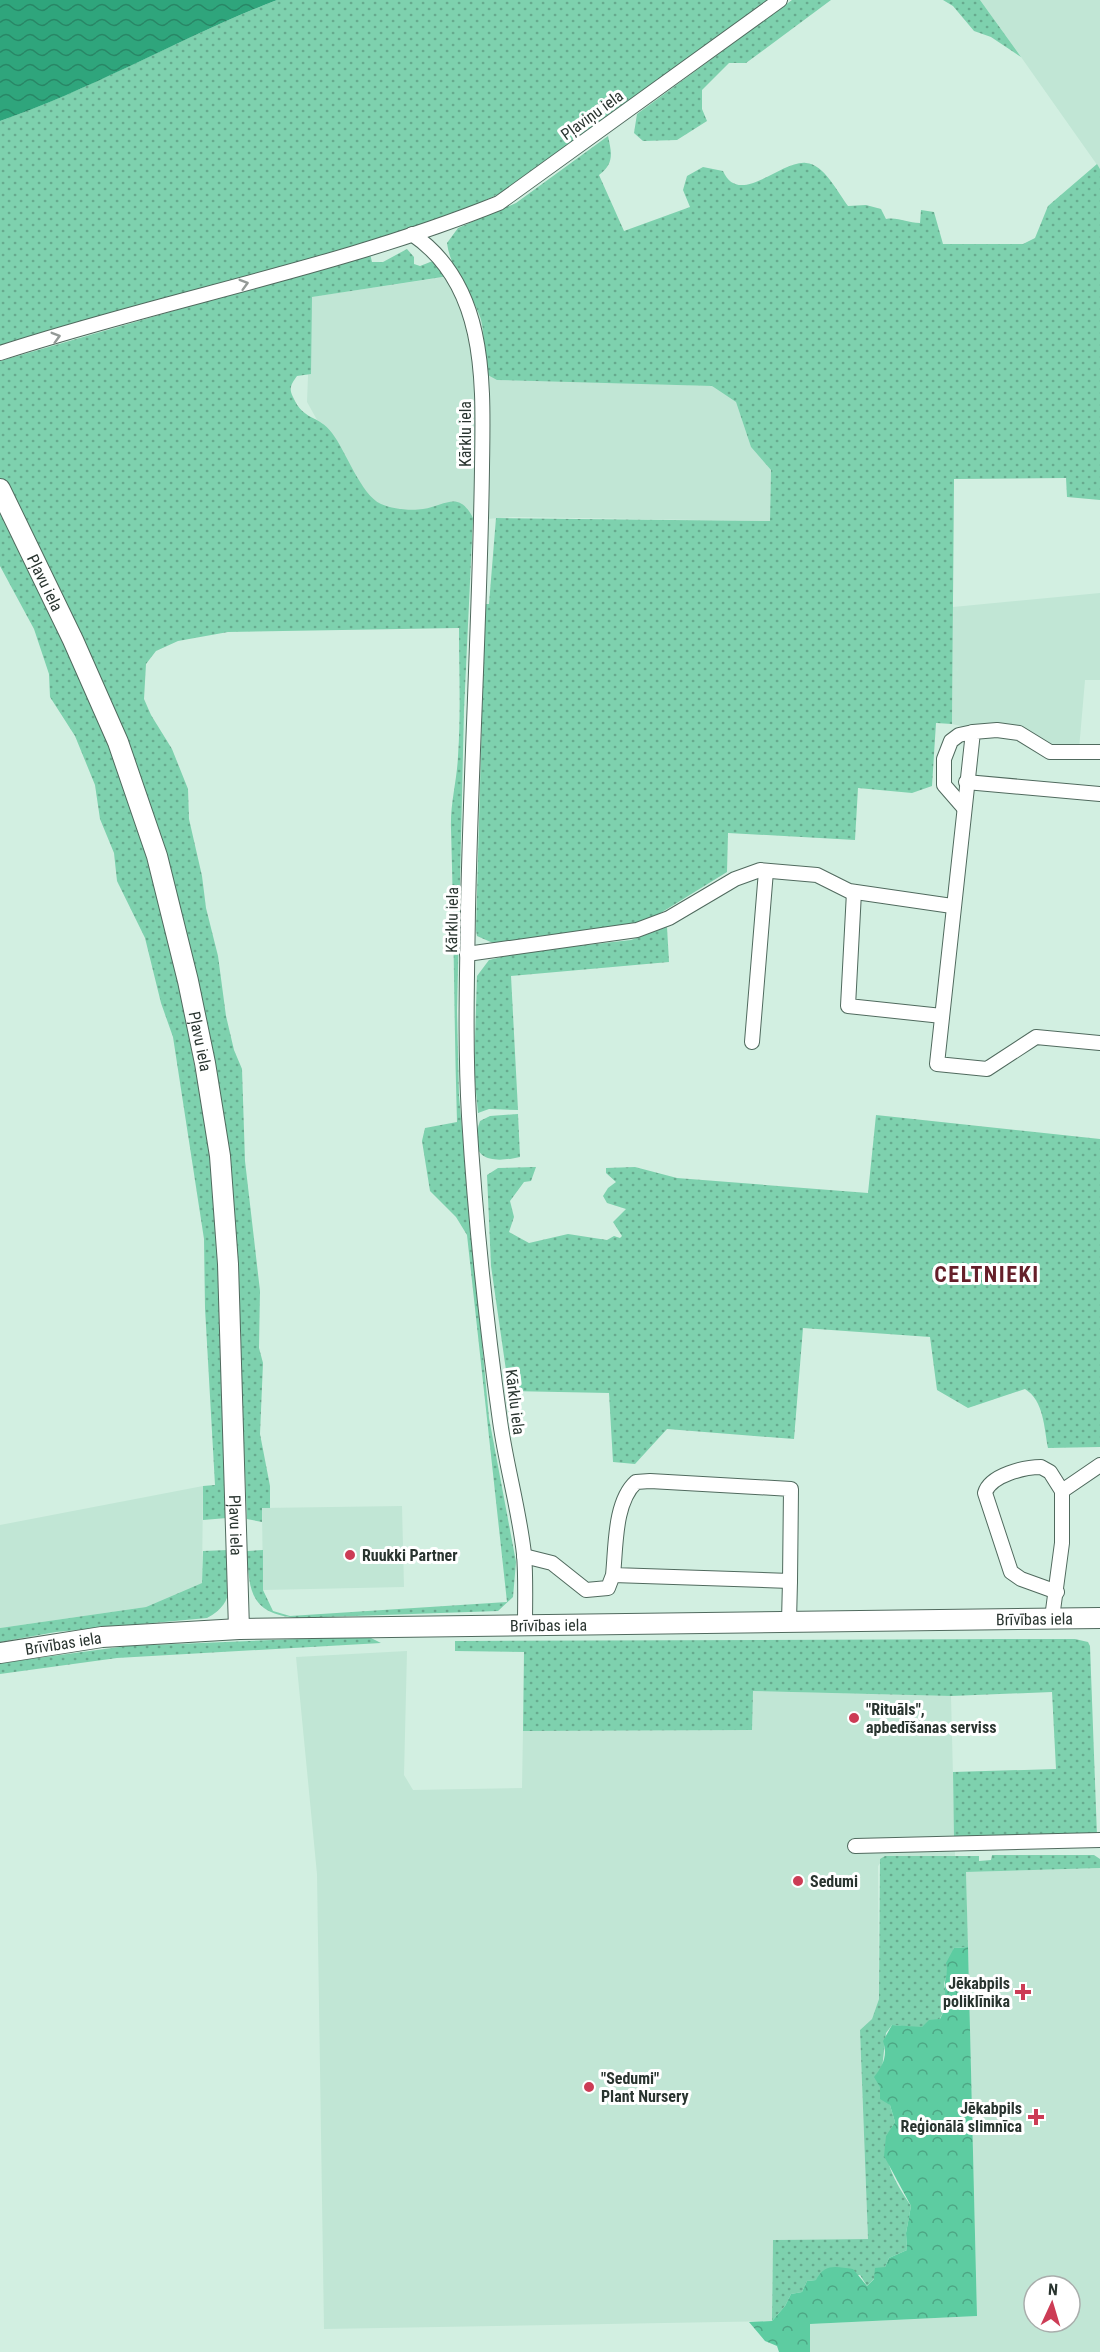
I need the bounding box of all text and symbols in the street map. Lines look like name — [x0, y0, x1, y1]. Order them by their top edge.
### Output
street label: Pļaviņu iela — [557, 86, 627, 145]
one-way arrow — [238, 279, 249, 291]
one-way arrow — [50, 332, 61, 344]
street label: Kārklu iela — [456, 401, 475, 467]
street label: Pļavu iela — [23, 551, 67, 614]
street label: Kārklu iela — [442, 887, 462, 953]
street label: Pļavu iela — [185, 1010, 216, 1073]
district label: CELTNIEKI — [934, 1262, 1040, 1287]
street label: Kārklu iela — [502, 1368, 528, 1436]
street label: Pļavu iela — [225, 1494, 246, 1556]
place label: Ruukki Partner — [362, 1546, 458, 1565]
marker: Ruukki Partner — [343, 1548, 357, 1562]
street label: Brīvības iela — [996, 1609, 1073, 1629]
street label: Brīvības iela — [510, 1615, 587, 1635]
street label: Brīvības iela — [24, 1628, 103, 1658]
place label: "Rituāls", apbedīšanas serviss — [866, 1700, 996, 1737]
marker: "Rituāls", apbedīšanas serviss — [847, 1711, 861, 1725]
place label: Sedumi — [810, 1872, 858, 1891]
marker: Sedumi — [791, 1874, 805, 1888]
place label: Jēkabpils poliklīnika — [943, 1974, 1010, 2011]
marker: Jēkabpils poliklīnika — [1014, 1983, 1032, 2001]
place label: "Sedumi" Plant Nursery — [601, 2069, 689, 2106]
marker: "Sedumi" Plant Nursery — [582, 2080, 596, 2094]
place label: Jēkabpils Reģionālā slimnīca — [901, 2099, 1022, 2136]
marker: Jēkabpils Reģionālā slimnīca — [1027, 2108, 1045, 2126]
north arrow — [1022, 2274, 1082, 2334]
text: N — [1047, 2280, 1059, 2299]

